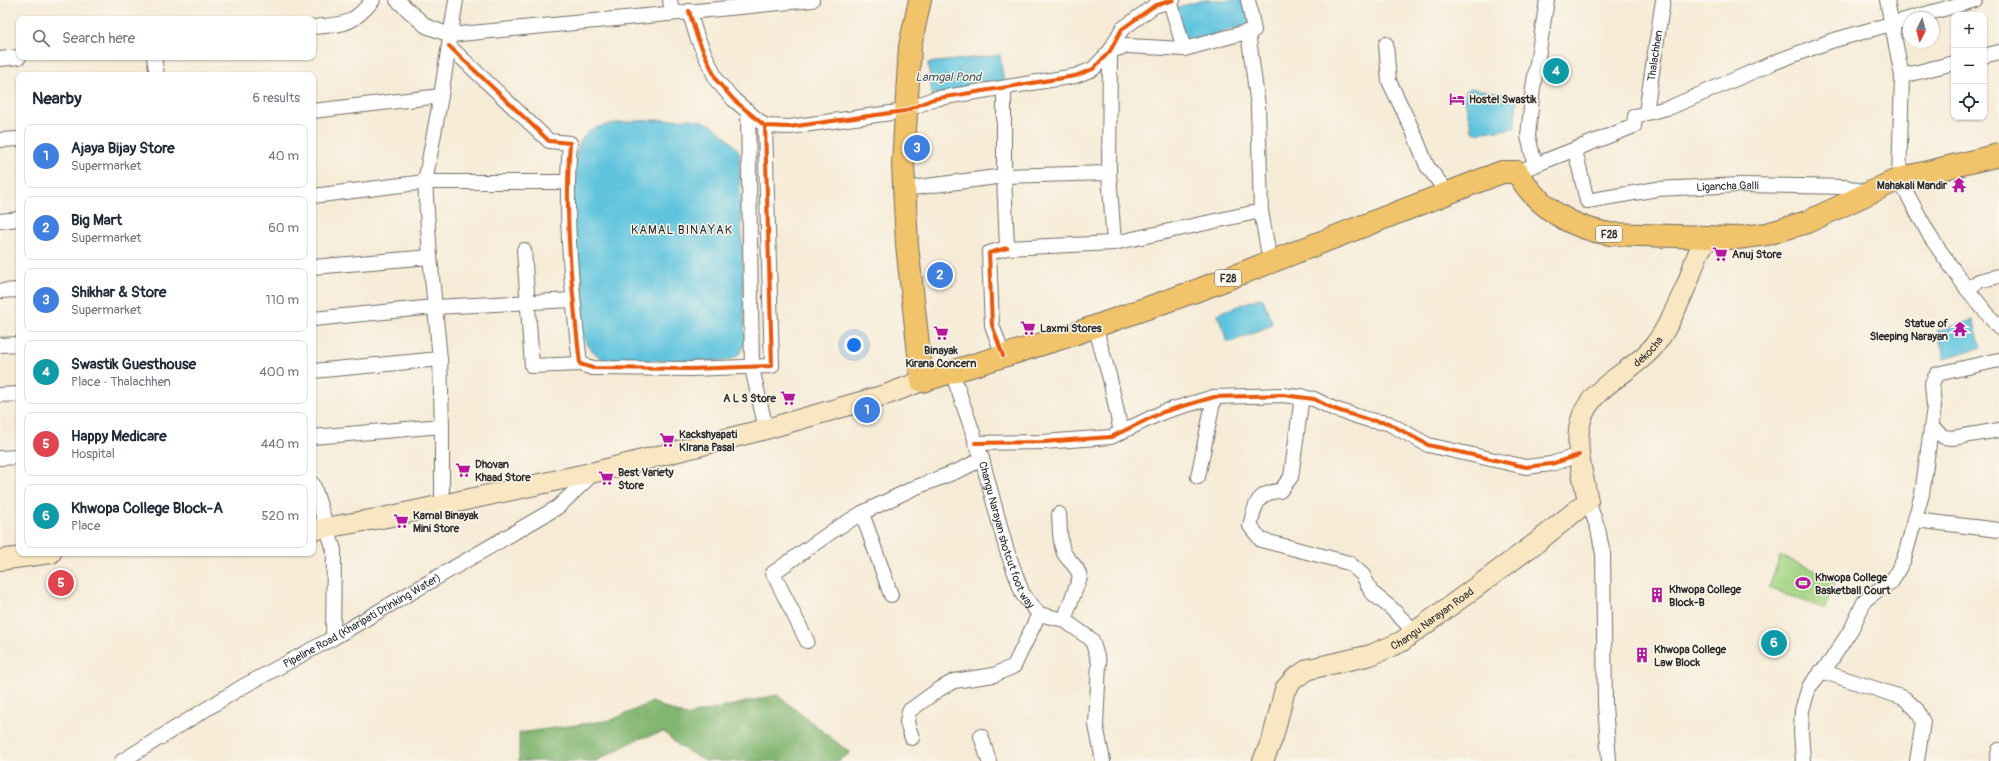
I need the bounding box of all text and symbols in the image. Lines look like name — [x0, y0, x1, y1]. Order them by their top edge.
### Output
north arrow — [1903, 12, 1939, 48]
map controls — [1951, 12, 1987, 120]
button: + — [1951, 12, 1987, 48]
search box — [16, 16, 316, 60]
icon: search — [30, 27, 52, 49]
text: Search here — [62, 29, 135, 48]
street label: Thalachhen — [1645, 29, 1665, 82]
button: − — [1951, 48, 1987, 84]
pin: 4 — [1543, 56, 1569, 86]
water label: Lamgal Pond — [915, 70, 983, 85]
button: locate — [1951, 84, 1987, 120]
text: Nearby — [32, 88, 81, 109]
text: 6 results — [253, 90, 300, 106]
hotel icon: Hostel Swastik — [1448, 90, 1466, 108]
place label: Hostel Swastik — [1469, 93, 1537, 106]
pin: 3 — [904, 133, 930, 163]
text: Ajaya Bijay Store — [71, 139, 175, 158]
text: 1 — [43, 148, 49, 164]
text: 40 m — [268, 148, 299, 164]
text: Supermarket — [71, 158, 142, 174]
temple icon: Mahakali Mandir — [1950, 176, 1968, 194]
street label: Ligancha Galli — [1696, 179, 1759, 194]
place label: Mahakali Mandir — [1877, 179, 1948, 192]
text: Big Mart — [71, 211, 122, 230]
text: 2 — [42, 220, 50, 236]
text: 60 m — [268, 220, 299, 236]
district label: KAMAL BINAYAK — [631, 223, 733, 238]
road number: F28 — [1596, 226, 1622, 242]
text: Supermarket — [71, 230, 142, 246]
supermarket icon: Anuj Store — [1711, 245, 1729, 263]
place label: Anuj Store — [1732, 248, 1782, 261]
pin: 2 — [927, 260, 953, 290]
road number: F28 — [1215, 270, 1241, 286]
text: Shikhar & Store — [71, 283, 166, 302]
text: 3 — [42, 292, 50, 308]
text: 110 m — [266, 292, 299, 308]
text: Supermarket — [71, 302, 142, 318]
place label: Statue of Sleeping Narayan — [1870, 317, 1949, 343]
supermarket icon: Laxmi Stores — [1019, 319, 1037, 337]
temple icon: Statue of Sleeping Narayan — [1951, 320, 1969, 338]
place label: Laxmi Stores — [1040, 322, 1102, 335]
supermarket icon: Binayak Kirana Concern — [932, 324, 950, 342]
street label: dekocha — [1631, 334, 1666, 370]
your location — [844, 335, 864, 355]
place label: Binayak Kirana Concern — [905, 344, 977, 370]
text: Swastik Guesthouse — [71, 355, 196, 374]
text: 4 — [42, 364, 50, 380]
text: 400 m — [259, 364, 299, 380]
text: Place · Thalachhen — [71, 374, 171, 390]
supermarket icon: A L S Store — [779, 389, 797, 407]
place label: A L S Store — [723, 392, 777, 405]
pin: 1 — [854, 395, 880, 425]
text: Happy Medicare — [71, 427, 167, 446]
place label: Kackshyapati KIrana Pasal — [679, 428, 737, 454]
supermarket icon: Kackshyapati KIrana Pasal — [658, 431, 676, 449]
text: 5 — [42, 436, 50, 452]
text: 440 m — [261, 436, 299, 452]
text: Hospital — [71, 446, 115, 462]
place label: Dhovan Khaad Store — [475, 458, 531, 484]
street label: Changu Narayan shotcut foot way — [976, 460, 1037, 611]
supermarket icon: Dhovan Khaad Store — [454, 461, 472, 479]
place label: Best Variety Store — [618, 466, 674, 492]
supermarket icon: Best Variety Store — [597, 469, 615, 487]
text: Khwopa College Block-A — [71, 499, 223, 518]
text: 6 — [42, 508, 50, 524]
text: 520 m — [261, 508, 299, 524]
place label: Kamal Binayak Mini Store — [413, 509, 479, 535]
supermarket icon: Kamal Binayak Mini Store — [392, 512, 410, 530]
text: Place — [71, 518, 100, 534]
pin: 5 — [48, 568, 74, 598]
street label: Pipeline Road (Kharipati Drinking Water) — [281, 571, 443, 671]
place label: Khwopa College Basketball Court — [1815, 571, 1891, 597]
sports icon: Khwopa College Basketball Court — [1794, 574, 1812, 592]
place label: Khwopa College Block-B — [1669, 583, 1742, 609]
street label: Changu Narayan Road — [1389, 585, 1476, 653]
building icon: Khwopa College Block-B — [1648, 586, 1666, 604]
pin: 6 — [1761, 628, 1787, 658]
place label: Khwopa College Law Block — [1654, 643, 1727, 669]
building icon: Khwopa College Law Block — [1633, 646, 1651, 664]

